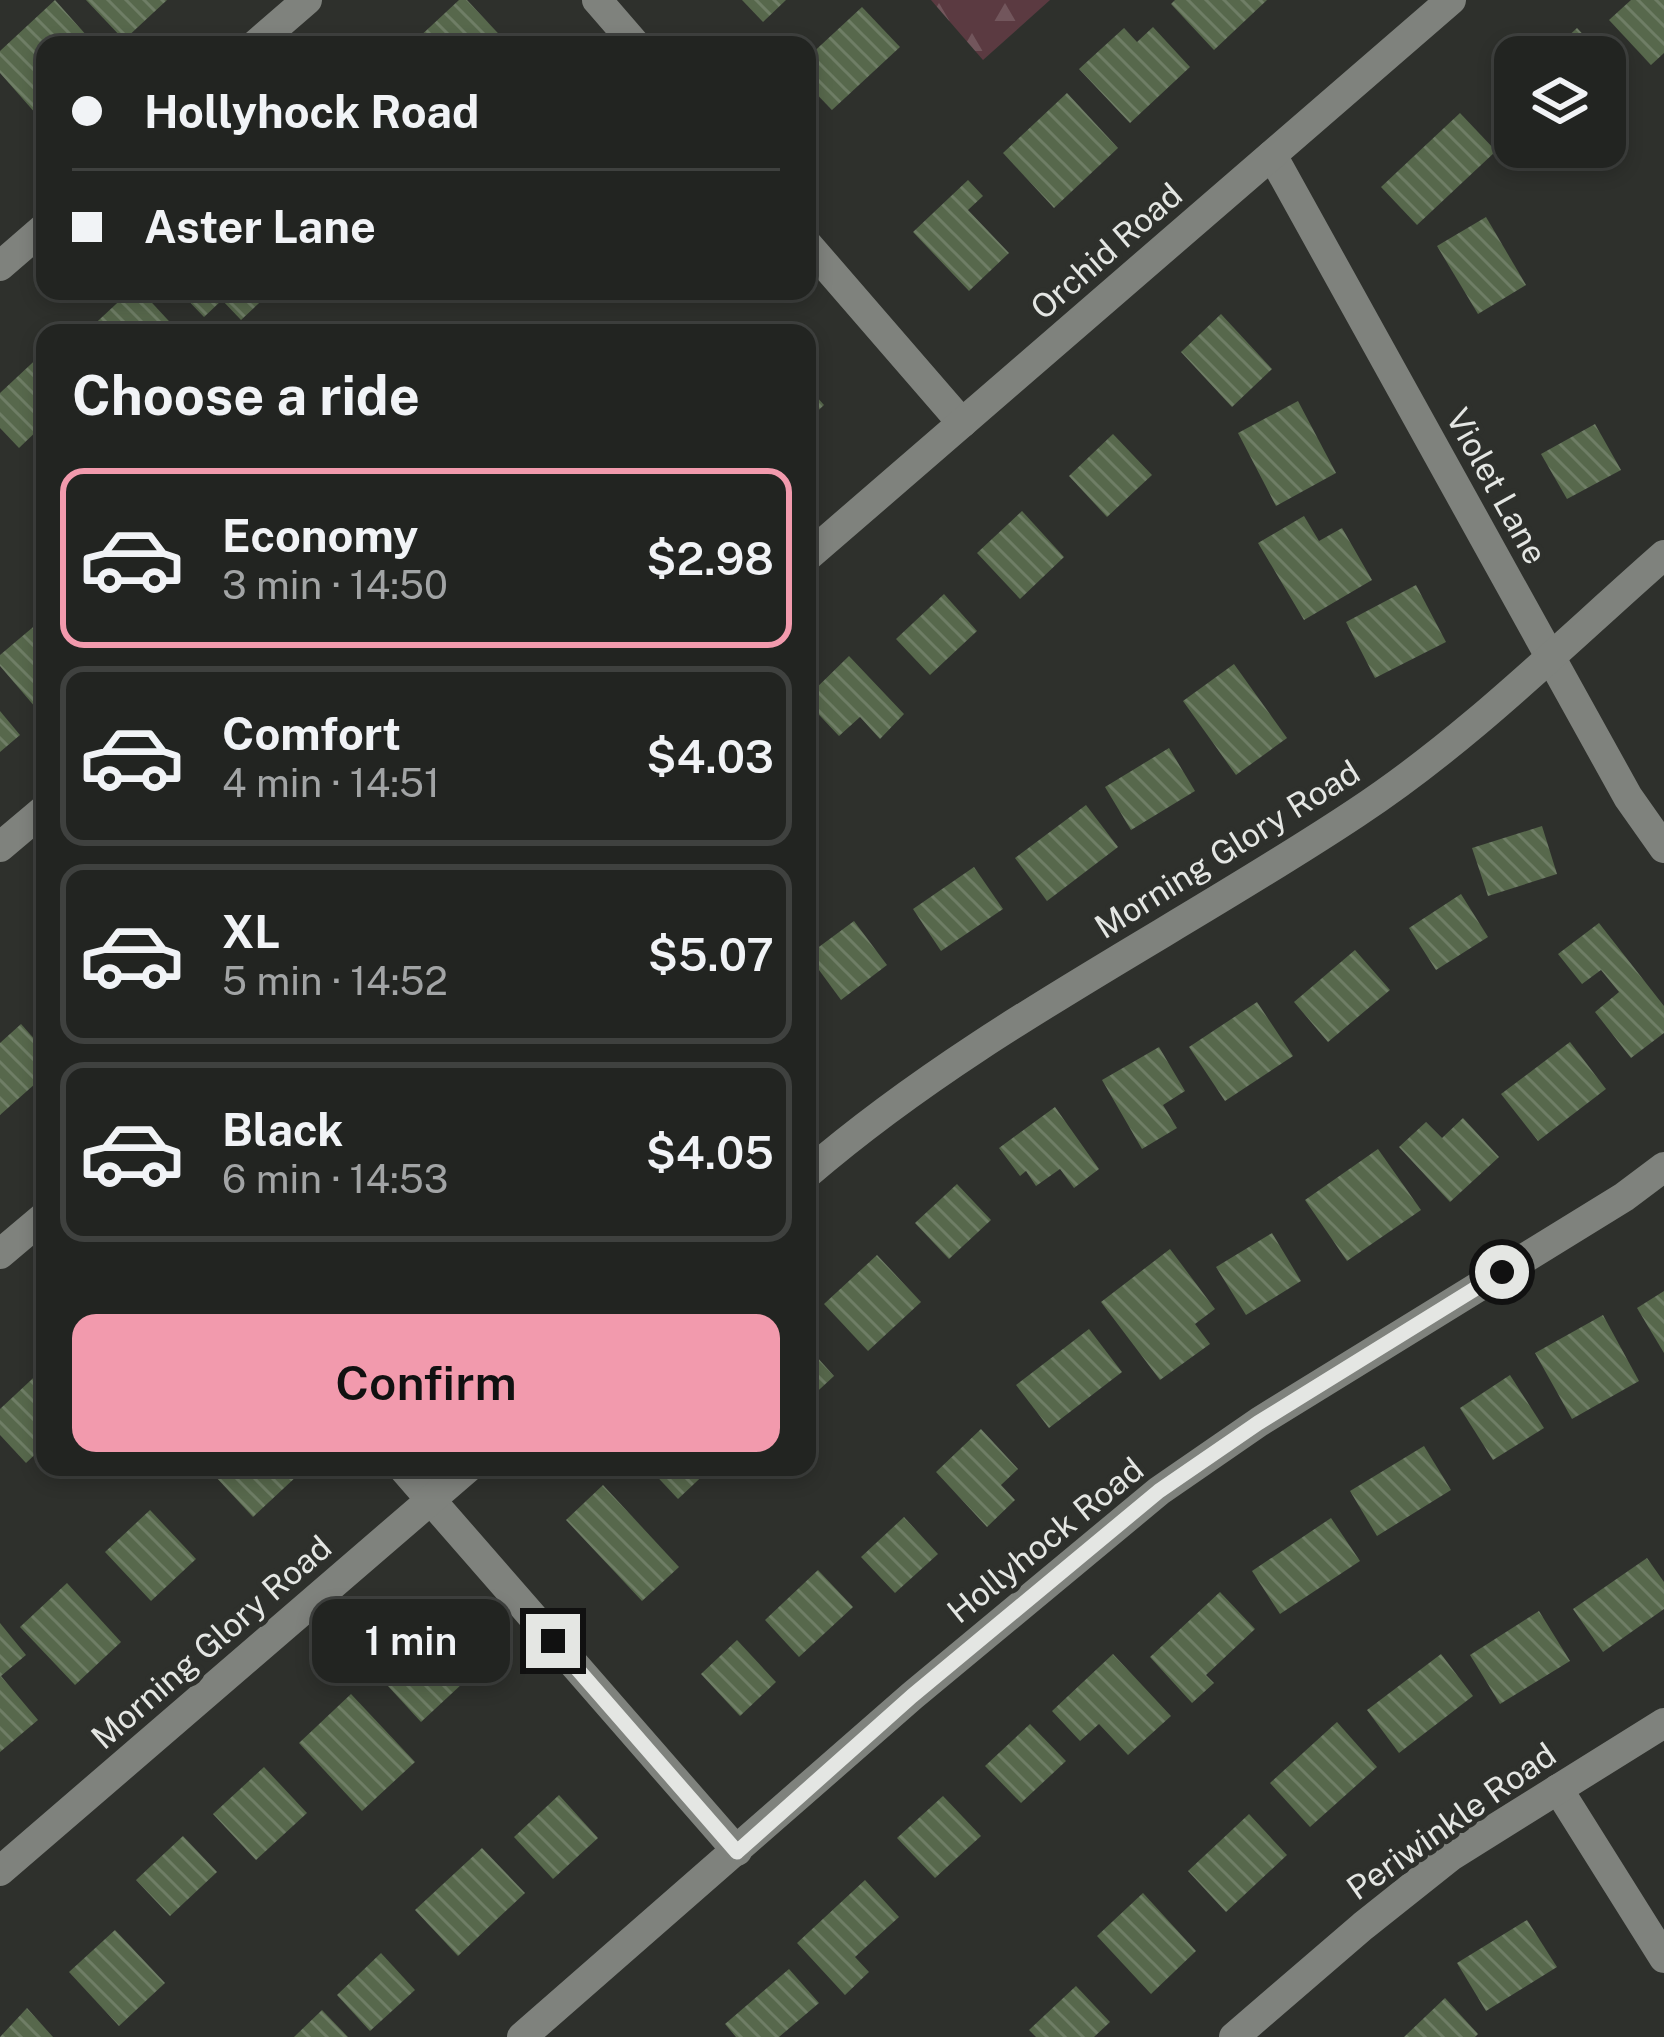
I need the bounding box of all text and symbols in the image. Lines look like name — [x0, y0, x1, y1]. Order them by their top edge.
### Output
map controls — [1494, 36, 1626, 168]
button: layers — [1494, 36, 1626, 168]
text: Hollyhock Road — [144, 85, 479, 138]
street label: Orchid Road — [1023, 175, 1189, 327]
text: Aster Lane — [144, 200, 376, 253]
text: Choose a ride — [72, 364, 420, 427]
street label: Violet Lane — [1439, 402, 1555, 570]
icon: car — [78, 504, 186, 612]
text: Economy — [222, 509, 418, 562]
text: $2.98 — [646, 532, 774, 585]
text: 3 min · 14:50 — [222, 562, 448, 608]
icon: car — [78, 702, 186, 810]
text: Comfort — [222, 707, 401, 760]
text: $4.03 — [646, 730, 774, 783]
street label: Morning Glory Road — [1088, 752, 1366, 946]
text: 4 min · 14:51 — [222, 760, 440, 806]
icon: car — [78, 900, 186, 1008]
text: XL — [222, 905, 280, 958]
text: $5.07 — [648, 928, 774, 981]
text: 5 min · 14:52 — [222, 958, 448, 1004]
icon: car — [78, 1098, 186, 1206]
text: Black — [222, 1103, 343, 1156]
text: $4.05 — [646, 1126, 774, 1179]
text: 6 min · 14:53 — [222, 1156, 448, 1202]
route start — [1475, 1245, 1529, 1299]
button: Confirm — [72, 1314, 780, 1452]
street label: Hollyhock Road — [940, 1450, 1150, 1630]
street label: Morning Glory Road — [84, 1528, 338, 1756]
callout: 1 min — [313, 1599, 511, 1683]
route end — [526, 1614, 580, 1668]
text: 1 min — [365, 1618, 457, 1664]
street label: Periwinkle Road — [1339, 1735, 1563, 1907]

